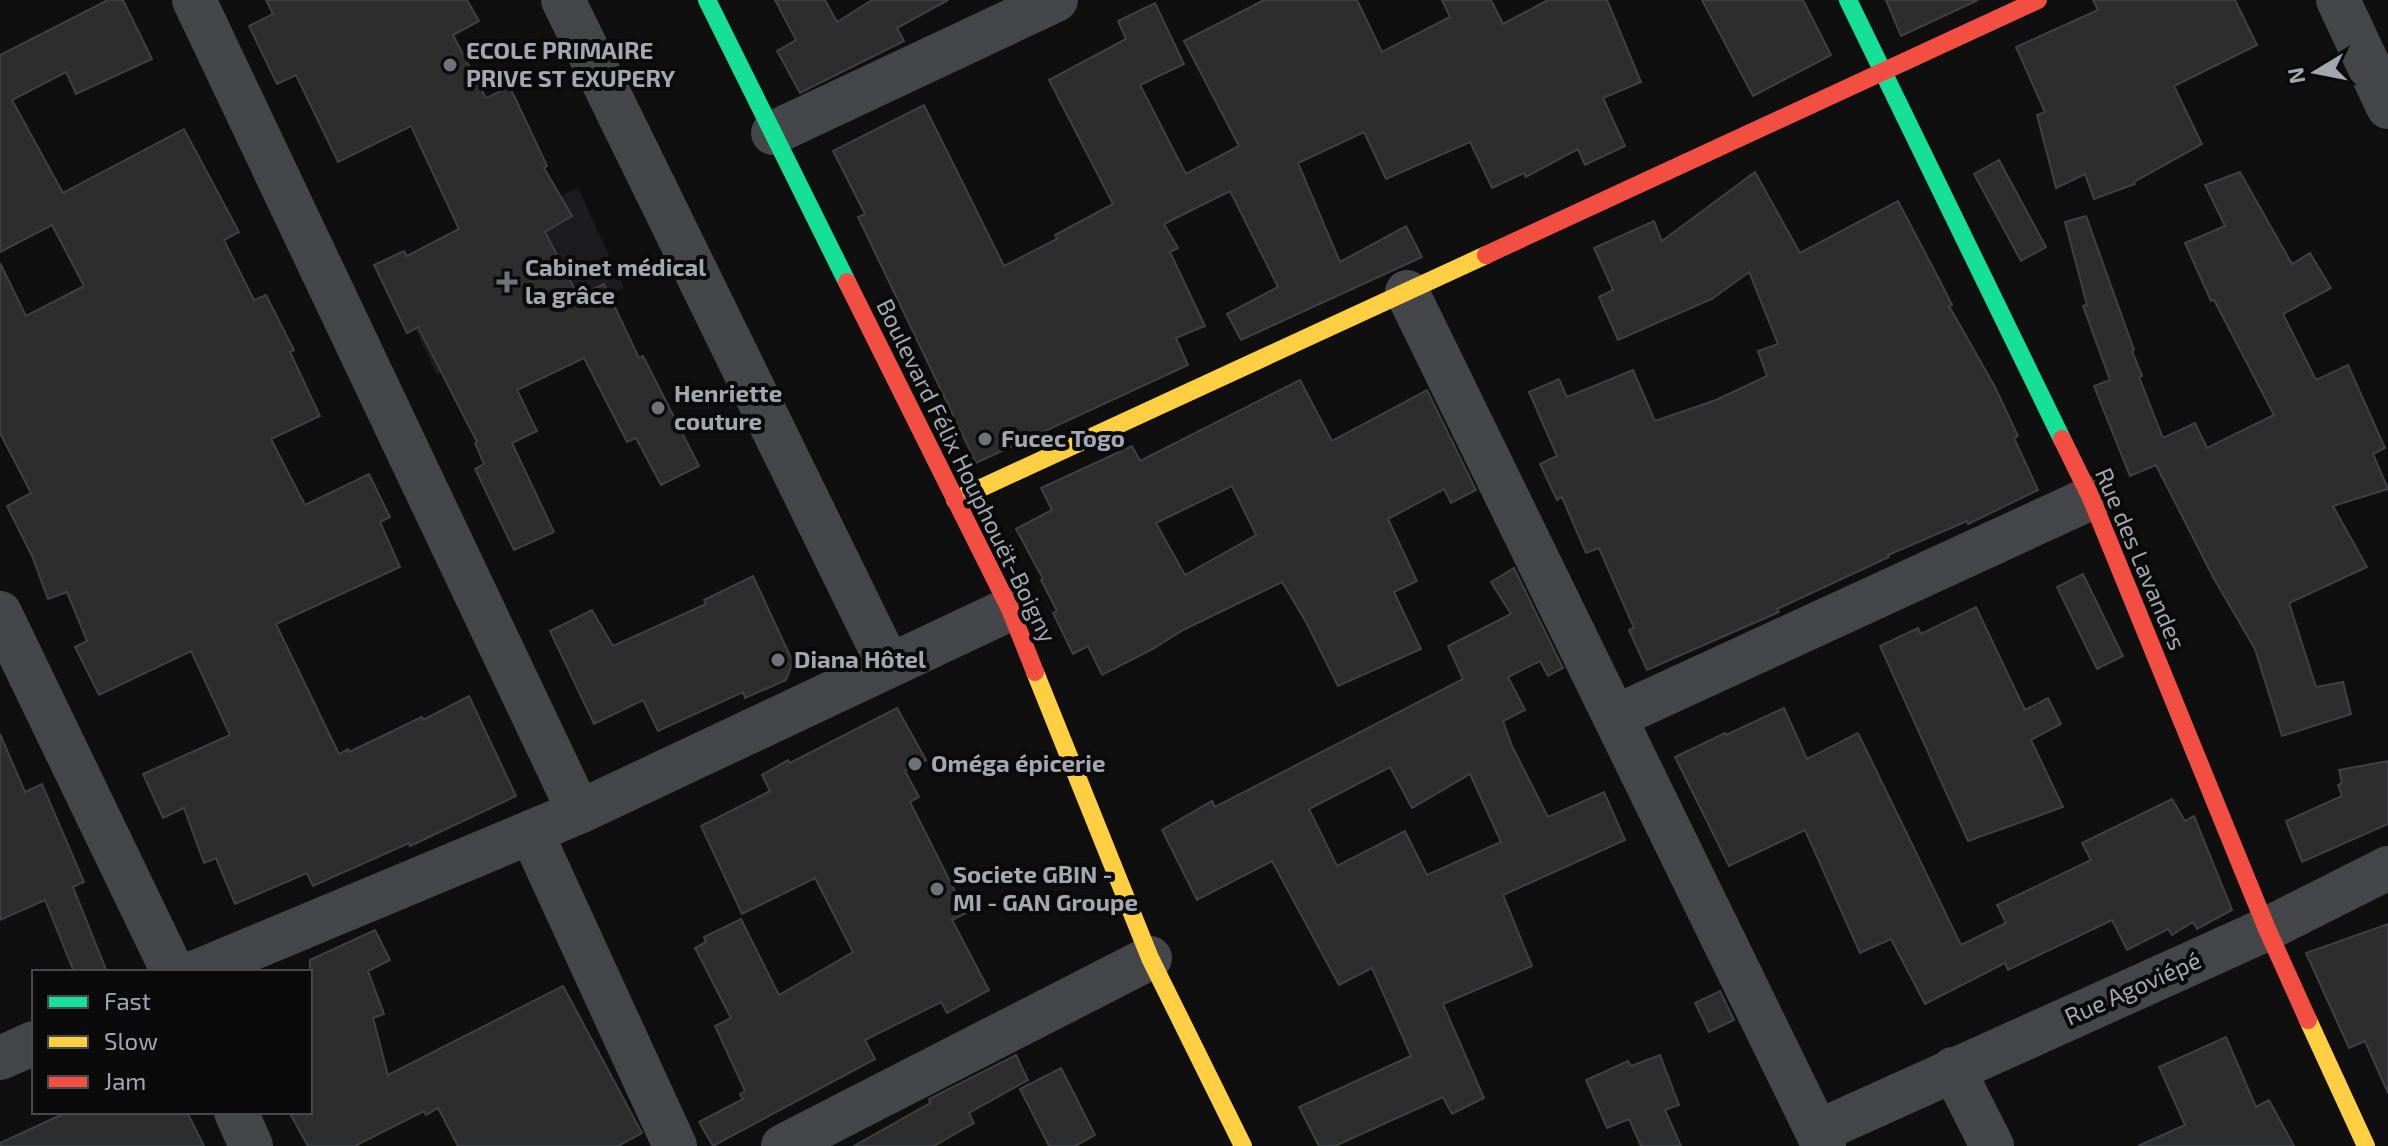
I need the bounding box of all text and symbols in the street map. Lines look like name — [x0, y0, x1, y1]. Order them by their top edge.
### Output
north arrow — [2276, 32, 2356, 112]
place label: ECOLE PRIMAIRE PRIVE ST EXUPERY — [466, 35, 676, 92]
marker: ECOLE PRIMAIRE PRIVE ST EXUPERY — [441, 56, 459, 74]
text: N — [2281, 66, 2310, 86]
place label: Cabinet médical la grâce — [525, 252, 706, 309]
marker: Cabinet médical la grâce — [496, 271, 518, 293]
street label: Boulevard Félix Houphouët-Boigny — [871, 294, 1064, 647]
place label: Henriette couture — [674, 378, 782, 435]
marker: Henriette couture — [649, 399, 667, 417]
place label: Fucec Togo — [1001, 423, 1125, 452]
marker: Fucec Togo — [976, 430, 994, 448]
street label: Rue des Lavandes — [2090, 463, 2193, 654]
place label: Diana Hôtel — [794, 644, 926, 673]
marker: Diana Hôtel — [769, 651, 787, 669]
place label: Oméga épicerie — [931, 748, 1105, 777]
marker: Oméga épicerie — [906, 755, 924, 773]
place label: Societe GBIN - MI - GAN Groupe — [953, 859, 1138, 916]
marker: Societe GBIN - MI - GAN Groupe — [928, 880, 946, 898]
street label: Rue Agoviépé — [2060, 945, 2205, 1031]
legend — [32, 970, 312, 1114]
text: Fast — [104, 986, 151, 1015]
text: Slow — [104, 1026, 158, 1055]
text: Jam — [104, 1066, 146, 1095]

